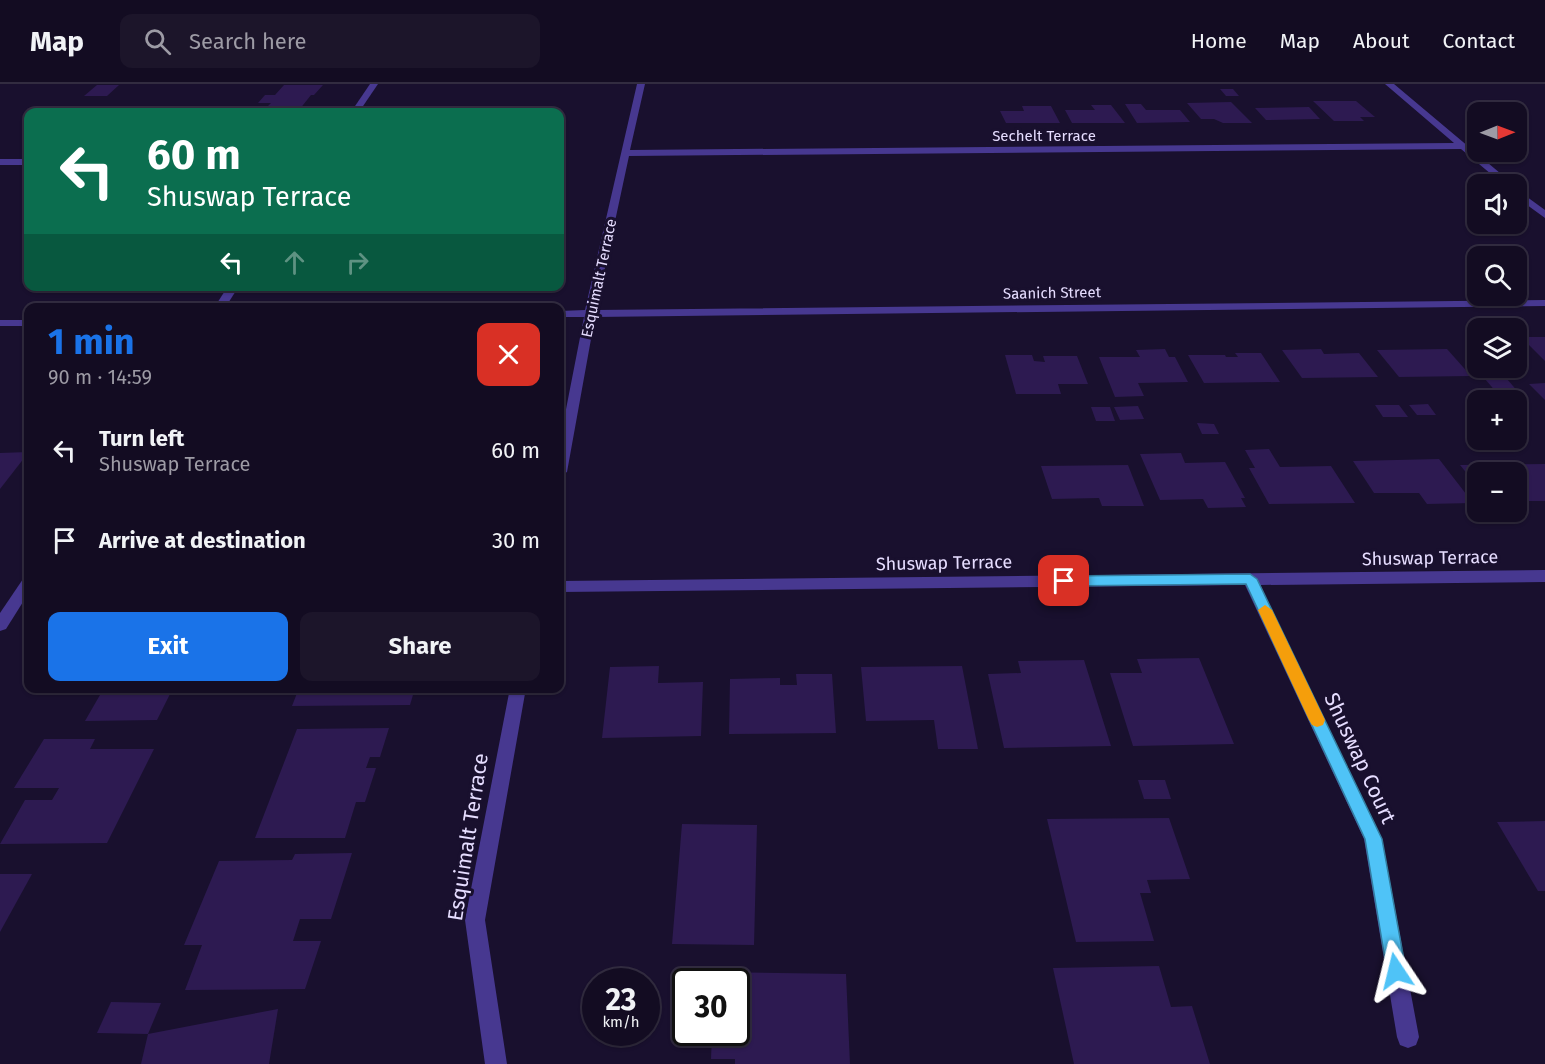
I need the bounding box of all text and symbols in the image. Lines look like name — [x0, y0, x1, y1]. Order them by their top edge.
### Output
search box — [120, 14, 540, 68]
text: Map — [30, 25, 84, 58]
icon: search — [141, 25, 174, 58]
text: Search here — [189, 28, 307, 55]
text: Home — [1191, 28, 1247, 54]
text: Map — [1280, 28, 1320, 54]
text: About — [1353, 28, 1410, 54]
text: Contact — [1443, 28, 1515, 54]
north arrow — [1467, 102, 1527, 162]
map controls — [1467, 102, 1527, 522]
street label: Sechelt Terrace — [992, 127, 1096, 145]
text: 60 m — [147, 130, 241, 180]
icon: left — [48, 132, 126, 210]
button: sound — [1467, 174, 1527, 234]
text: Shuswap Terrace — [147, 181, 351, 213]
street label: Esquimalt Terrace — [578, 217, 620, 339]
icon: left — [215, 246, 248, 279]
icon: ahead — [278, 246, 311, 279]
icon: right — [341, 246, 374, 279]
button: search — [1467, 246, 1527, 306]
street label: Saanich Street — [1003, 283, 1102, 303]
button: layers — [1467, 318, 1527, 378]
text: 1 min — [48, 320, 135, 364]
button: close — [477, 323, 540, 386]
text: 90 m · 14:59 — [48, 365, 152, 389]
button: + — [1467, 390, 1527, 450]
text: Turn left — [99, 425, 184, 452]
icon: left — [48, 434, 81, 467]
text: 60 m — [491, 437, 540, 464]
text: Shuswap Terrace — [99, 452, 250, 476]
button: − — [1467, 462, 1527, 522]
icon: arrive — [48, 524, 81, 557]
text: Arrive at destination — [99, 527, 306, 554]
text: 30 m — [492, 527, 540, 554]
street label: Shuswap Terrace — [1362, 546, 1498, 570]
street label: Shuswap Terrace — [876, 551, 1012, 575]
pin — [1038, 555, 1089, 606]
icon: arrive — [1047, 564, 1080, 597]
button: Exit — [48, 612, 288, 681]
button: Share — [300, 612, 540, 681]
street label: Shuswap Court — [1318, 688, 1402, 828]
street label: Esquimalt Terrace — [442, 751, 494, 923]
position arrow — [1364, 939, 1428, 1003]
speed limit sign: 30 — [672, 968, 750, 1046]
text: 23 — [606, 982, 636, 1018]
text: km/h — [602, 1013, 640, 1031]

